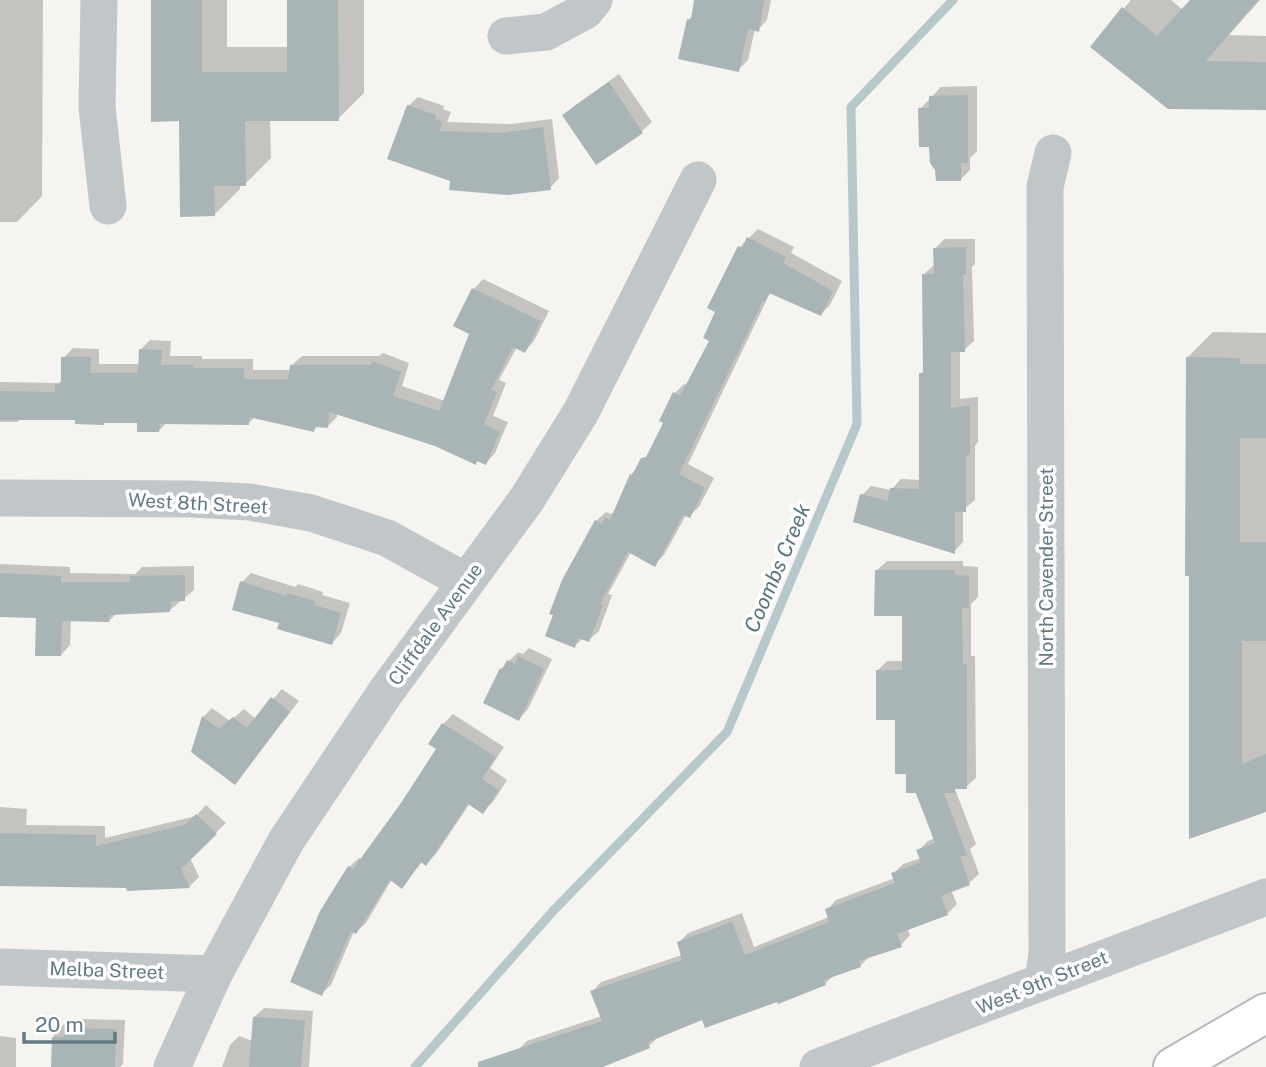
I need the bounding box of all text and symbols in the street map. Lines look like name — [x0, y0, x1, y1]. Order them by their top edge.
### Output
street label: North Cavender Street — [1035, 468, 1057, 666]
street label: West 8th Street — [127, 488, 269, 518]
water label: Coombs Creek — [739, 499, 816, 636]
street label: Cliffdale Avenue — [383, 559, 487, 689]
street label: West 9th Street — [973, 946, 1111, 1018]
street label: Melba Street — [49, 957, 165, 983]
scale bar — [24, 1000, 116, 1044]
text: 20 m — [35, 1012, 84, 1037]

